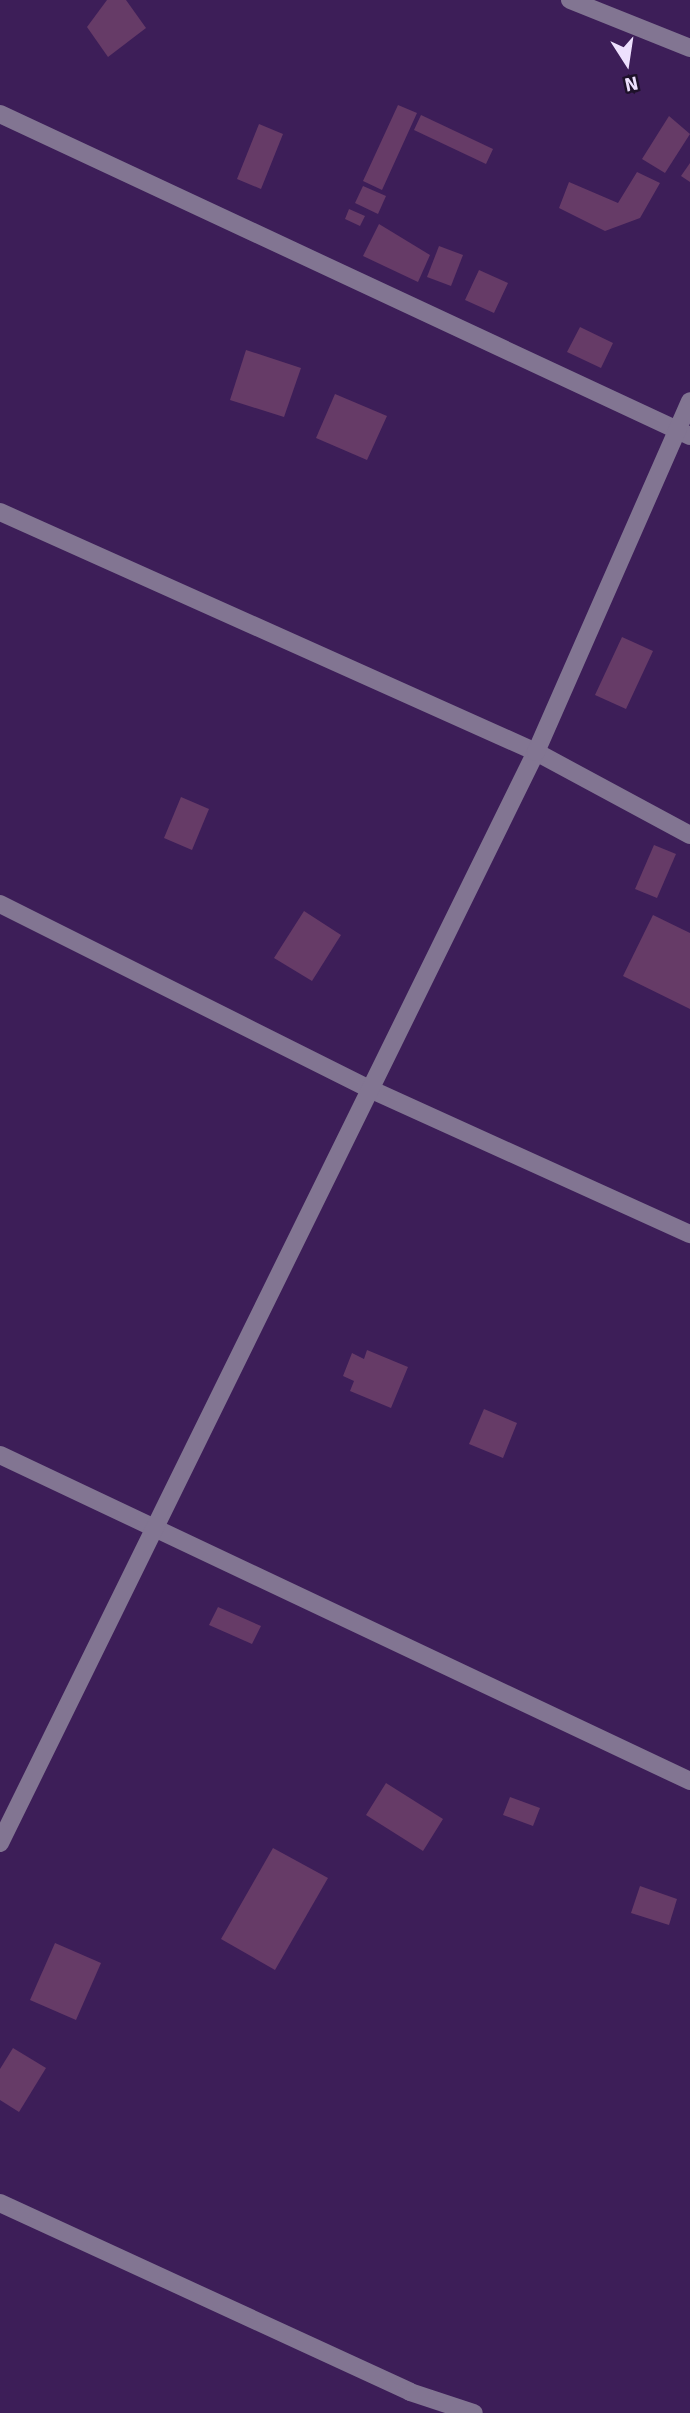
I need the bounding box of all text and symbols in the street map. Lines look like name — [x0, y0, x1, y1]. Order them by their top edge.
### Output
north arrow — [592, 28, 662, 98]
text: N — [622, 70, 640, 97]

